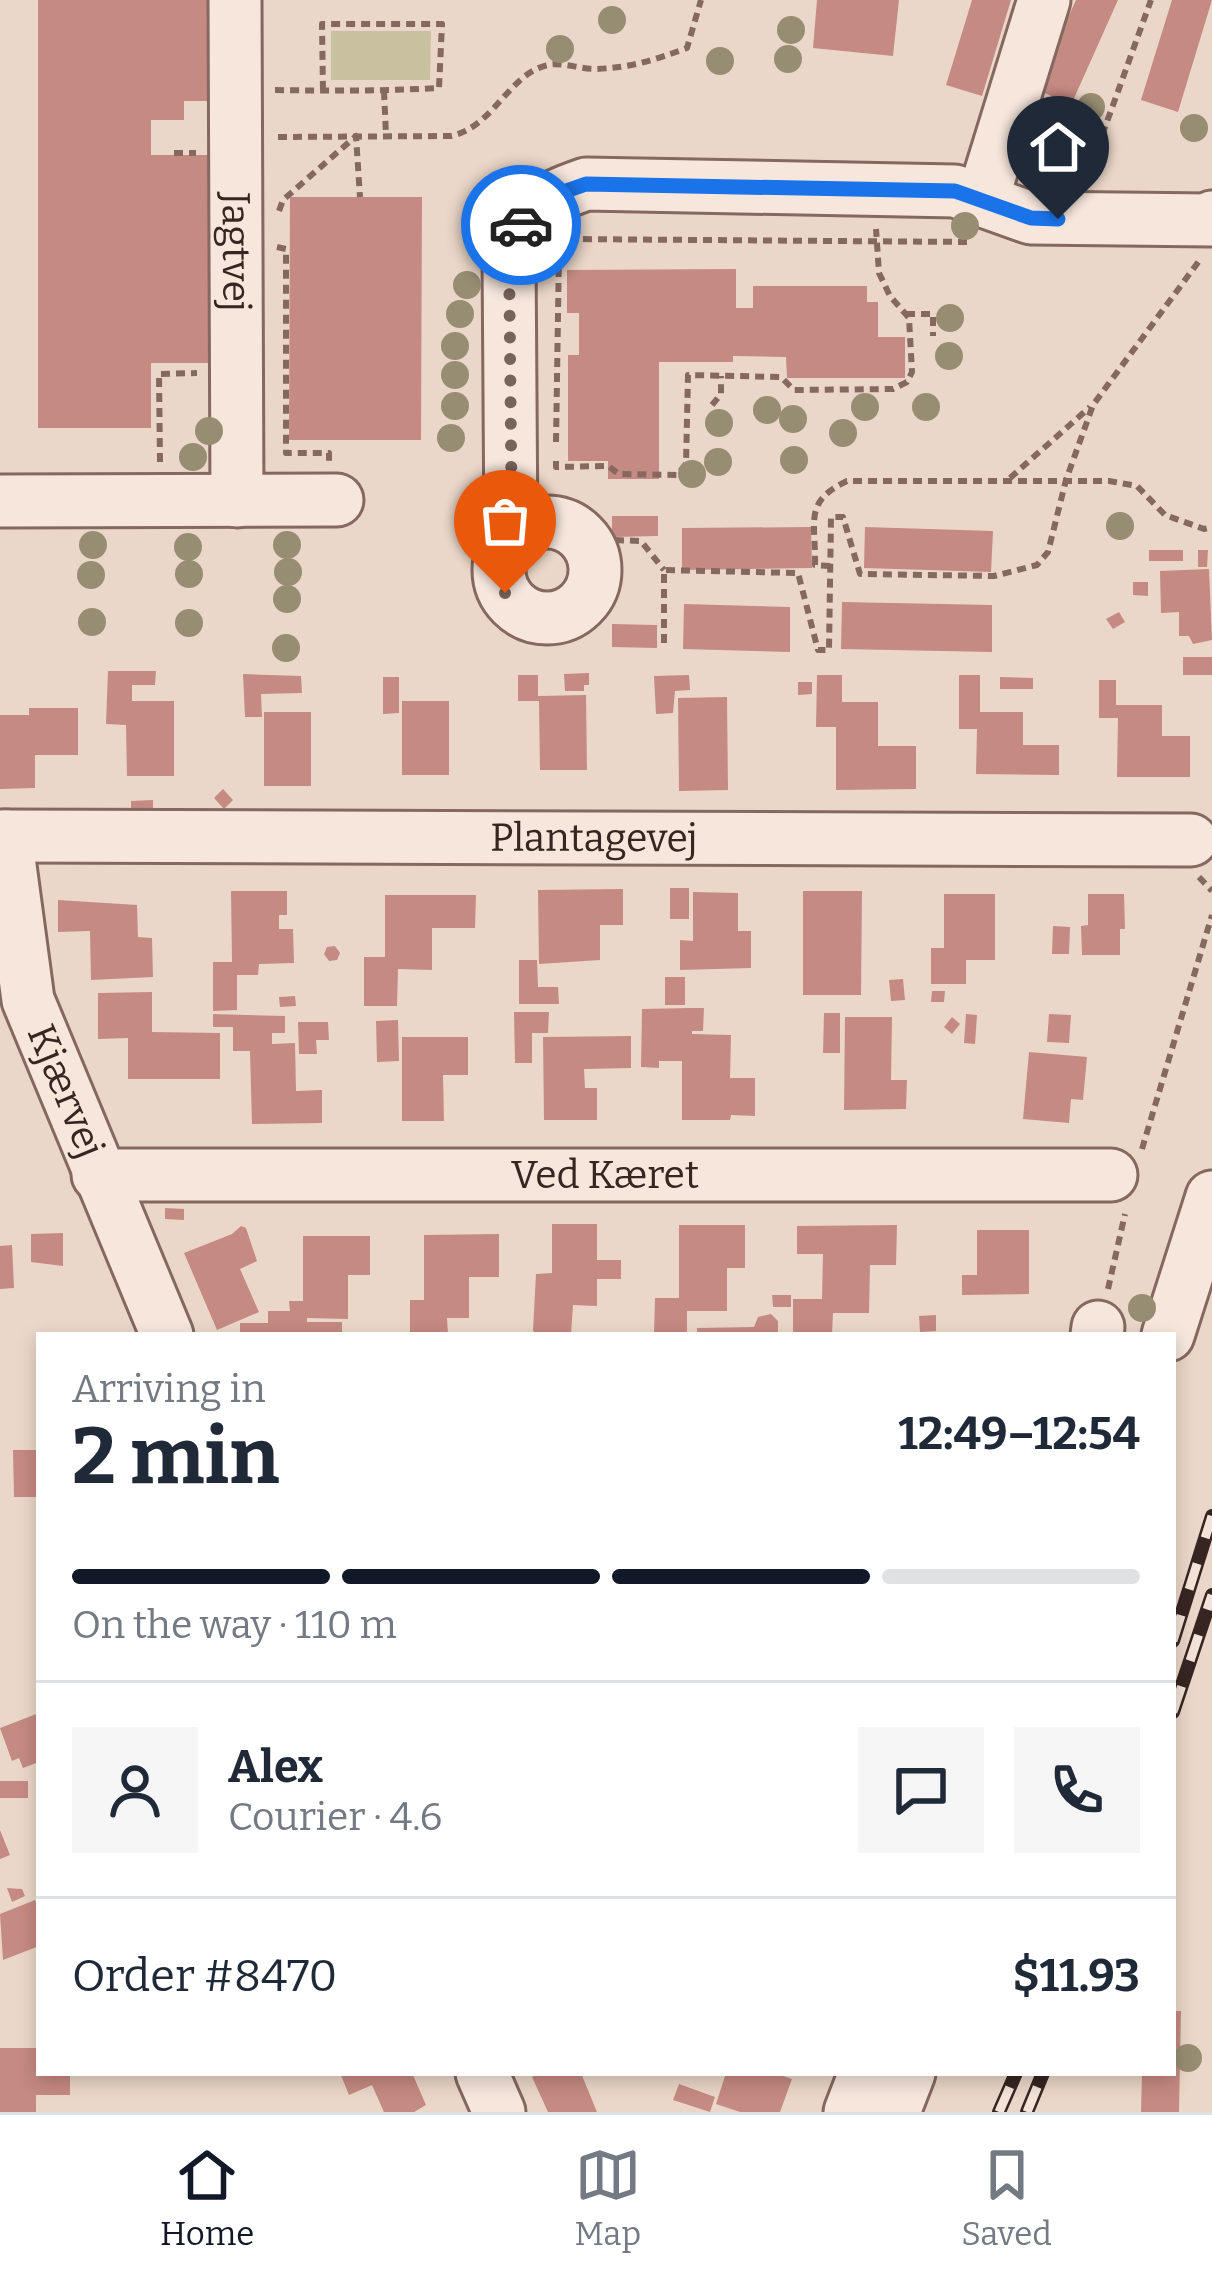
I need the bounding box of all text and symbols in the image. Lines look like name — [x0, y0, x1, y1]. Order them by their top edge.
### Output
pin — [1007, 96, 1109, 219]
icon: home — [1025, 114, 1091, 180]
courier — [461, 165, 581, 285]
street label: Jagtvej — [213, 191, 259, 312]
icon: car — [488, 192, 554, 258]
pin — [454, 470, 556, 593]
icon: bag — [472, 488, 538, 554]
street label: Plantagevej — [490, 815, 698, 861]
street label: Kjærvej — [18, 1018, 114, 1164]
street label: Ved Kæret — [511, 1152, 699, 1198]
text: Arriving in — [72, 1366, 266, 1412]
text: 12:49–12:54 — [898, 1407, 1140, 1461]
text: 2 min — [72, 1410, 279, 1504]
text: On the way · 110 m — [72, 1602, 397, 1648]
button: person — [72, 1727, 198, 1853]
button: chat — [858, 1727, 984, 1853]
button: phone — [1014, 1727, 1140, 1853]
text: Alex — [228, 1740, 323, 1794]
text: Courier · 4.6 — [228, 1794, 443, 1840]
text: Order #8470 — [72, 1949, 337, 2003]
text: $11.93 — [1013, 1949, 1140, 2003]
tab: Home — [160, 2142, 254, 2254]
tab: Map — [574, 2142, 641, 2254]
tab: Saved — [961, 2142, 1052, 2254]

